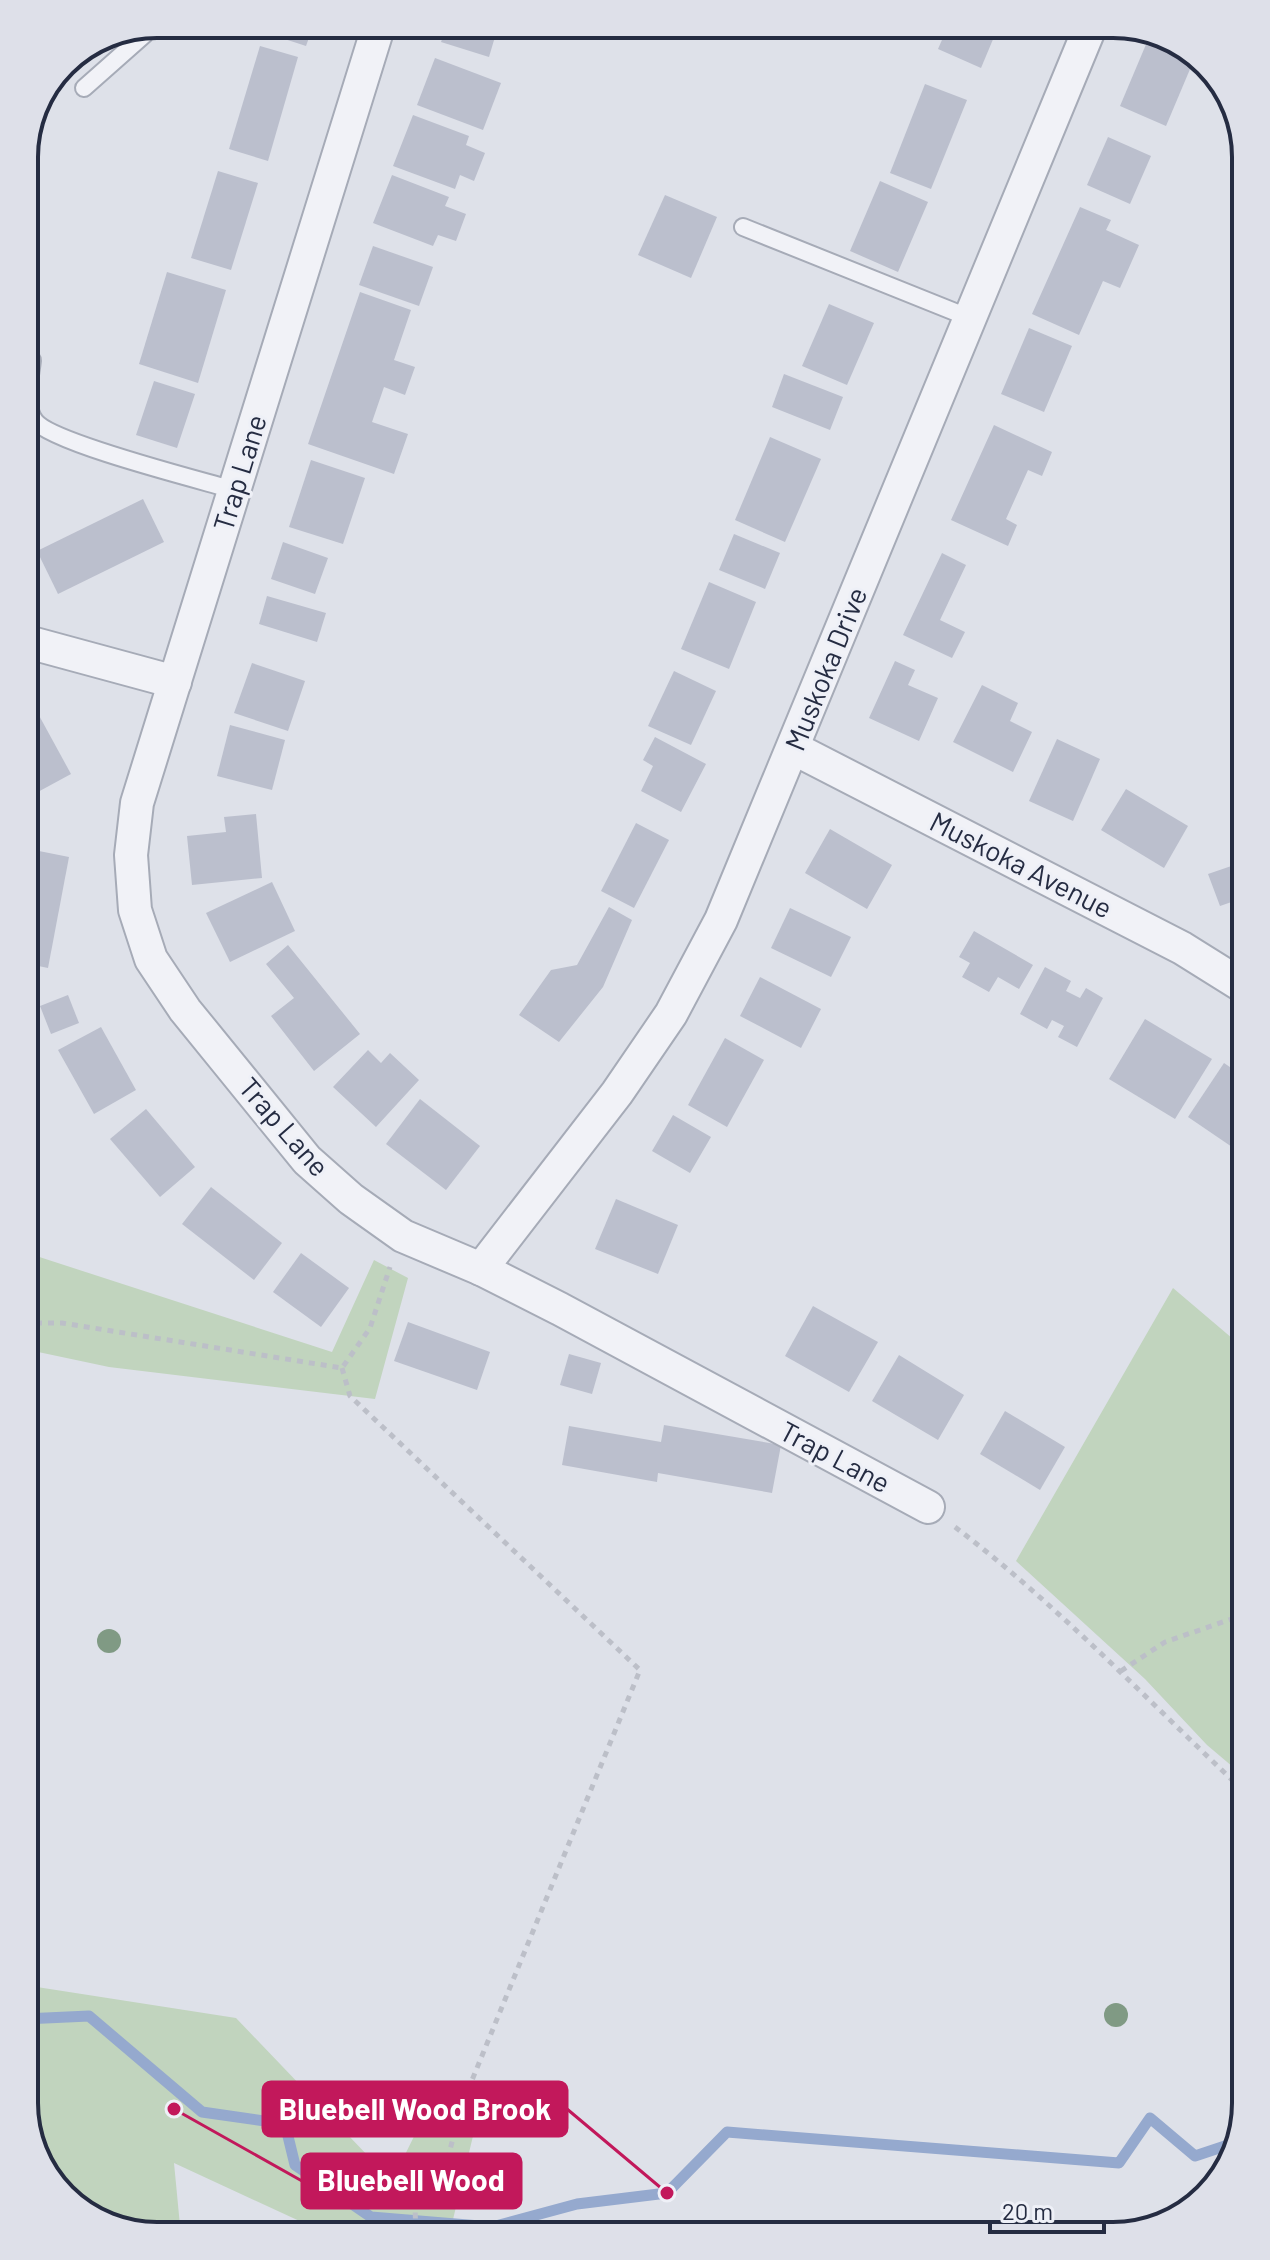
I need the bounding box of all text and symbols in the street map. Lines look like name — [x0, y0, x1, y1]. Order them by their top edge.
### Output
street label: Trap Lane — [205, 410, 273, 535]
street label: Muskoka Drive — [777, 582, 873, 755]
street label: Muskoka Avenue — [925, 804, 1118, 925]
street label: Trap Lane — [233, 1070, 337, 1183]
street label: Trap Lane — [775, 1413, 896, 1499]
callout: Bluebell Wood Brook — [263, 2082, 567, 2136]
text: Bluebell Wood Brook — [279, 2090, 551, 2126]
callout: Bluebell Wood — [302, 2154, 521, 2208]
text: Bluebell Wood — [317, 2161, 505, 2197]
scale bar — [990, 2184, 1104, 2234]
text: 20 m — [1002, 2196, 1053, 2225]

